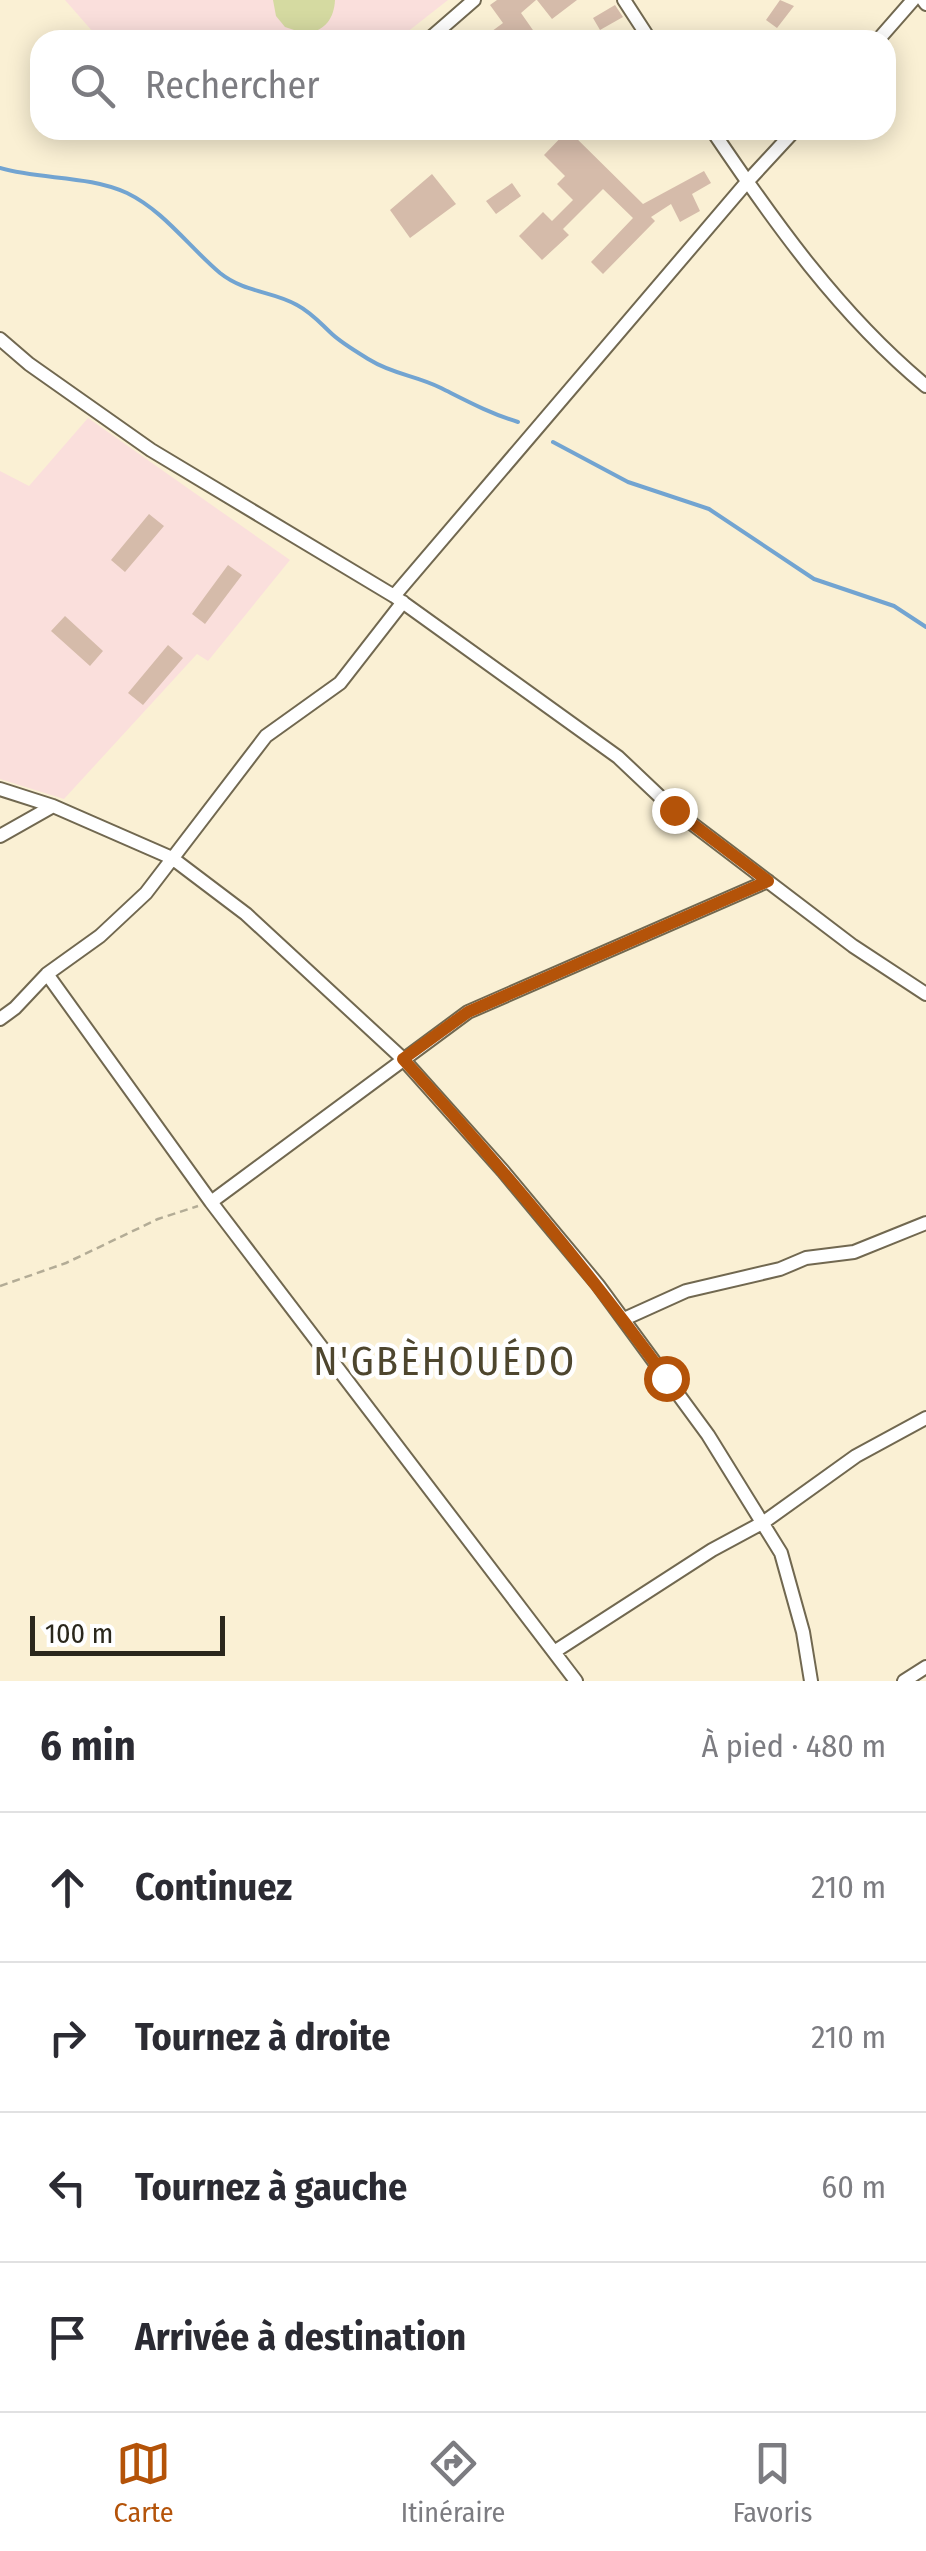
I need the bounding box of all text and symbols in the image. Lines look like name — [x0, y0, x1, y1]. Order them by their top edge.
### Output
search box — [30, 30, 896, 140]
icon: search — [65, 58, 120, 113]
text: Rechercher — [145, 62, 320, 108]
route end — [652, 788, 698, 834]
district label: N'GBÈHOUÉDO — [313, 1338, 577, 1386]
route start — [644, 1356, 690, 1402]
scale bar — [30, 1611, 225, 1656]
text: 100 m — [45, 1617, 113, 1650]
text: 6 min — [40, 1721, 136, 1771]
text: À pied · 480 m — [701, 1727, 886, 1765]
icon: ahead — [40, 1860, 95, 1915]
text: Continuez — [135, 1864, 292, 1910]
text: 210 m — [811, 1868, 886, 1906]
icon: right — [40, 2010, 95, 2065]
text: Tournez à droite — [135, 2014, 391, 2060]
text: 210 m — [811, 2018, 886, 2056]
icon: left — [40, 2160, 95, 2215]
text: Tournez à gauche — [135, 2164, 407, 2210]
text: 60 m — [821, 2168, 886, 2206]
icon: arrive — [40, 2310, 95, 2365]
text: Arrivée à destination — [135, 2314, 466, 2360]
tab: Carte — [114, 2436, 174, 2529]
tab: Itinéraire — [401, 2436, 505, 2529]
tab: Favoris — [733, 2436, 812, 2529]

